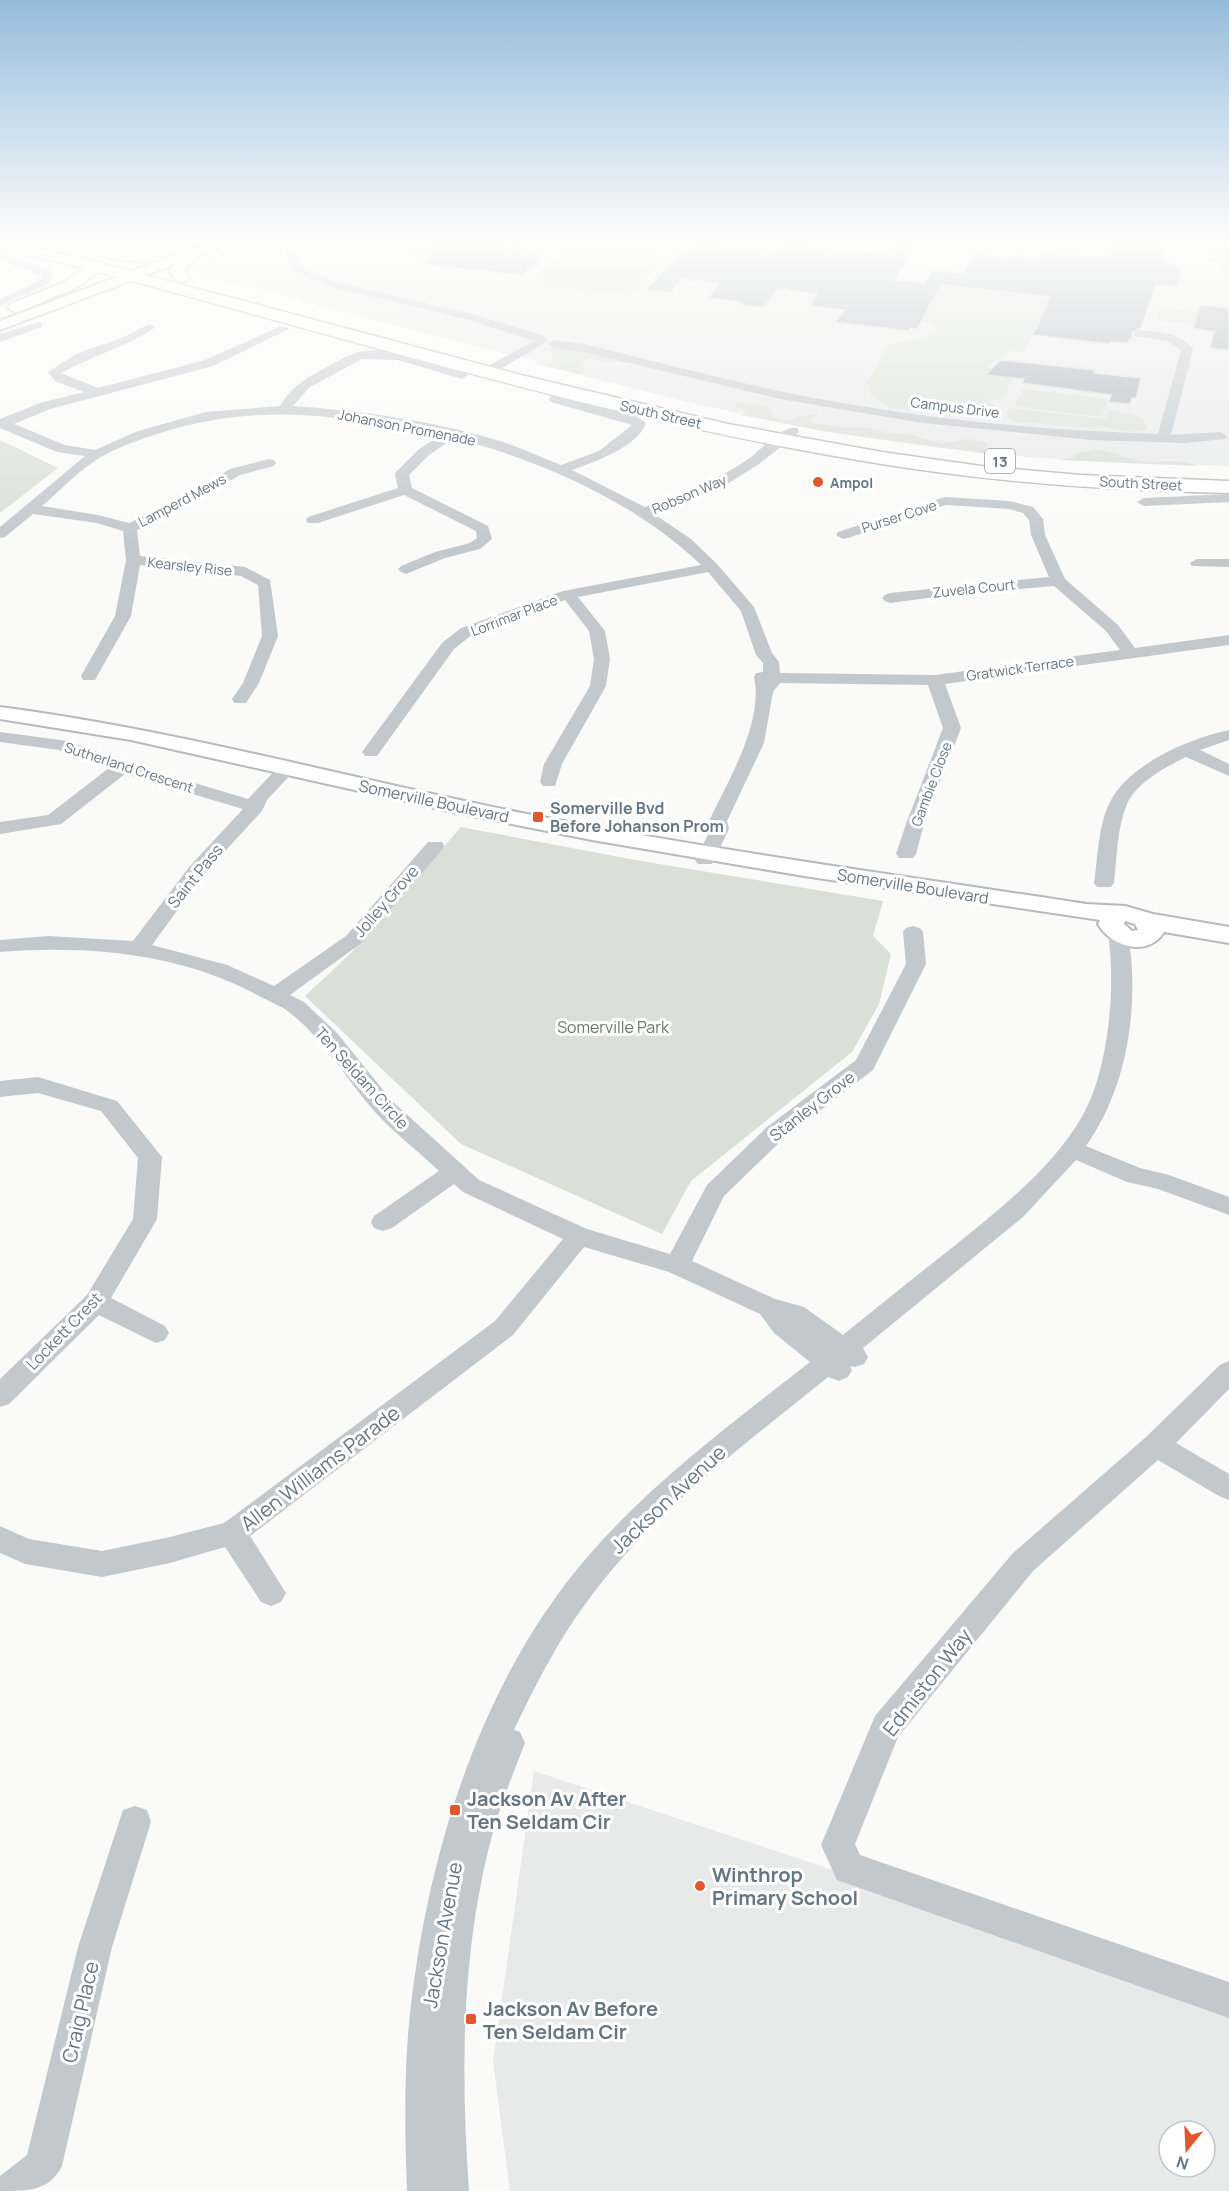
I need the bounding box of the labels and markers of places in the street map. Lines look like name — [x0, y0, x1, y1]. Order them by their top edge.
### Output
place label: Ampol — [830, 473, 873, 492]
marker: Ampol — [811, 475, 825, 489]
place label: Somerville Bvd Before Johanson Prom — [550, 797, 724, 837]
marker: Somerville Bvd Before Johanson Prom — [531, 810, 545, 824]
place label: Jackson Av After Ten Seldam Cir — [467, 1785, 627, 1835]
marker: Jackson Av After Ten Seldam Cir — [448, 1803, 462, 1817]
place label: Winthrop Primary School — [712, 1861, 858, 1911]
marker: Winthrop Primary School — [693, 1879, 707, 1893]
place label: Jackson Av Before Ten Seldam Cir — [483, 1995, 658, 2045]
marker: Jackson Av Before Ten Seldam Cir — [464, 2012, 478, 2026]

